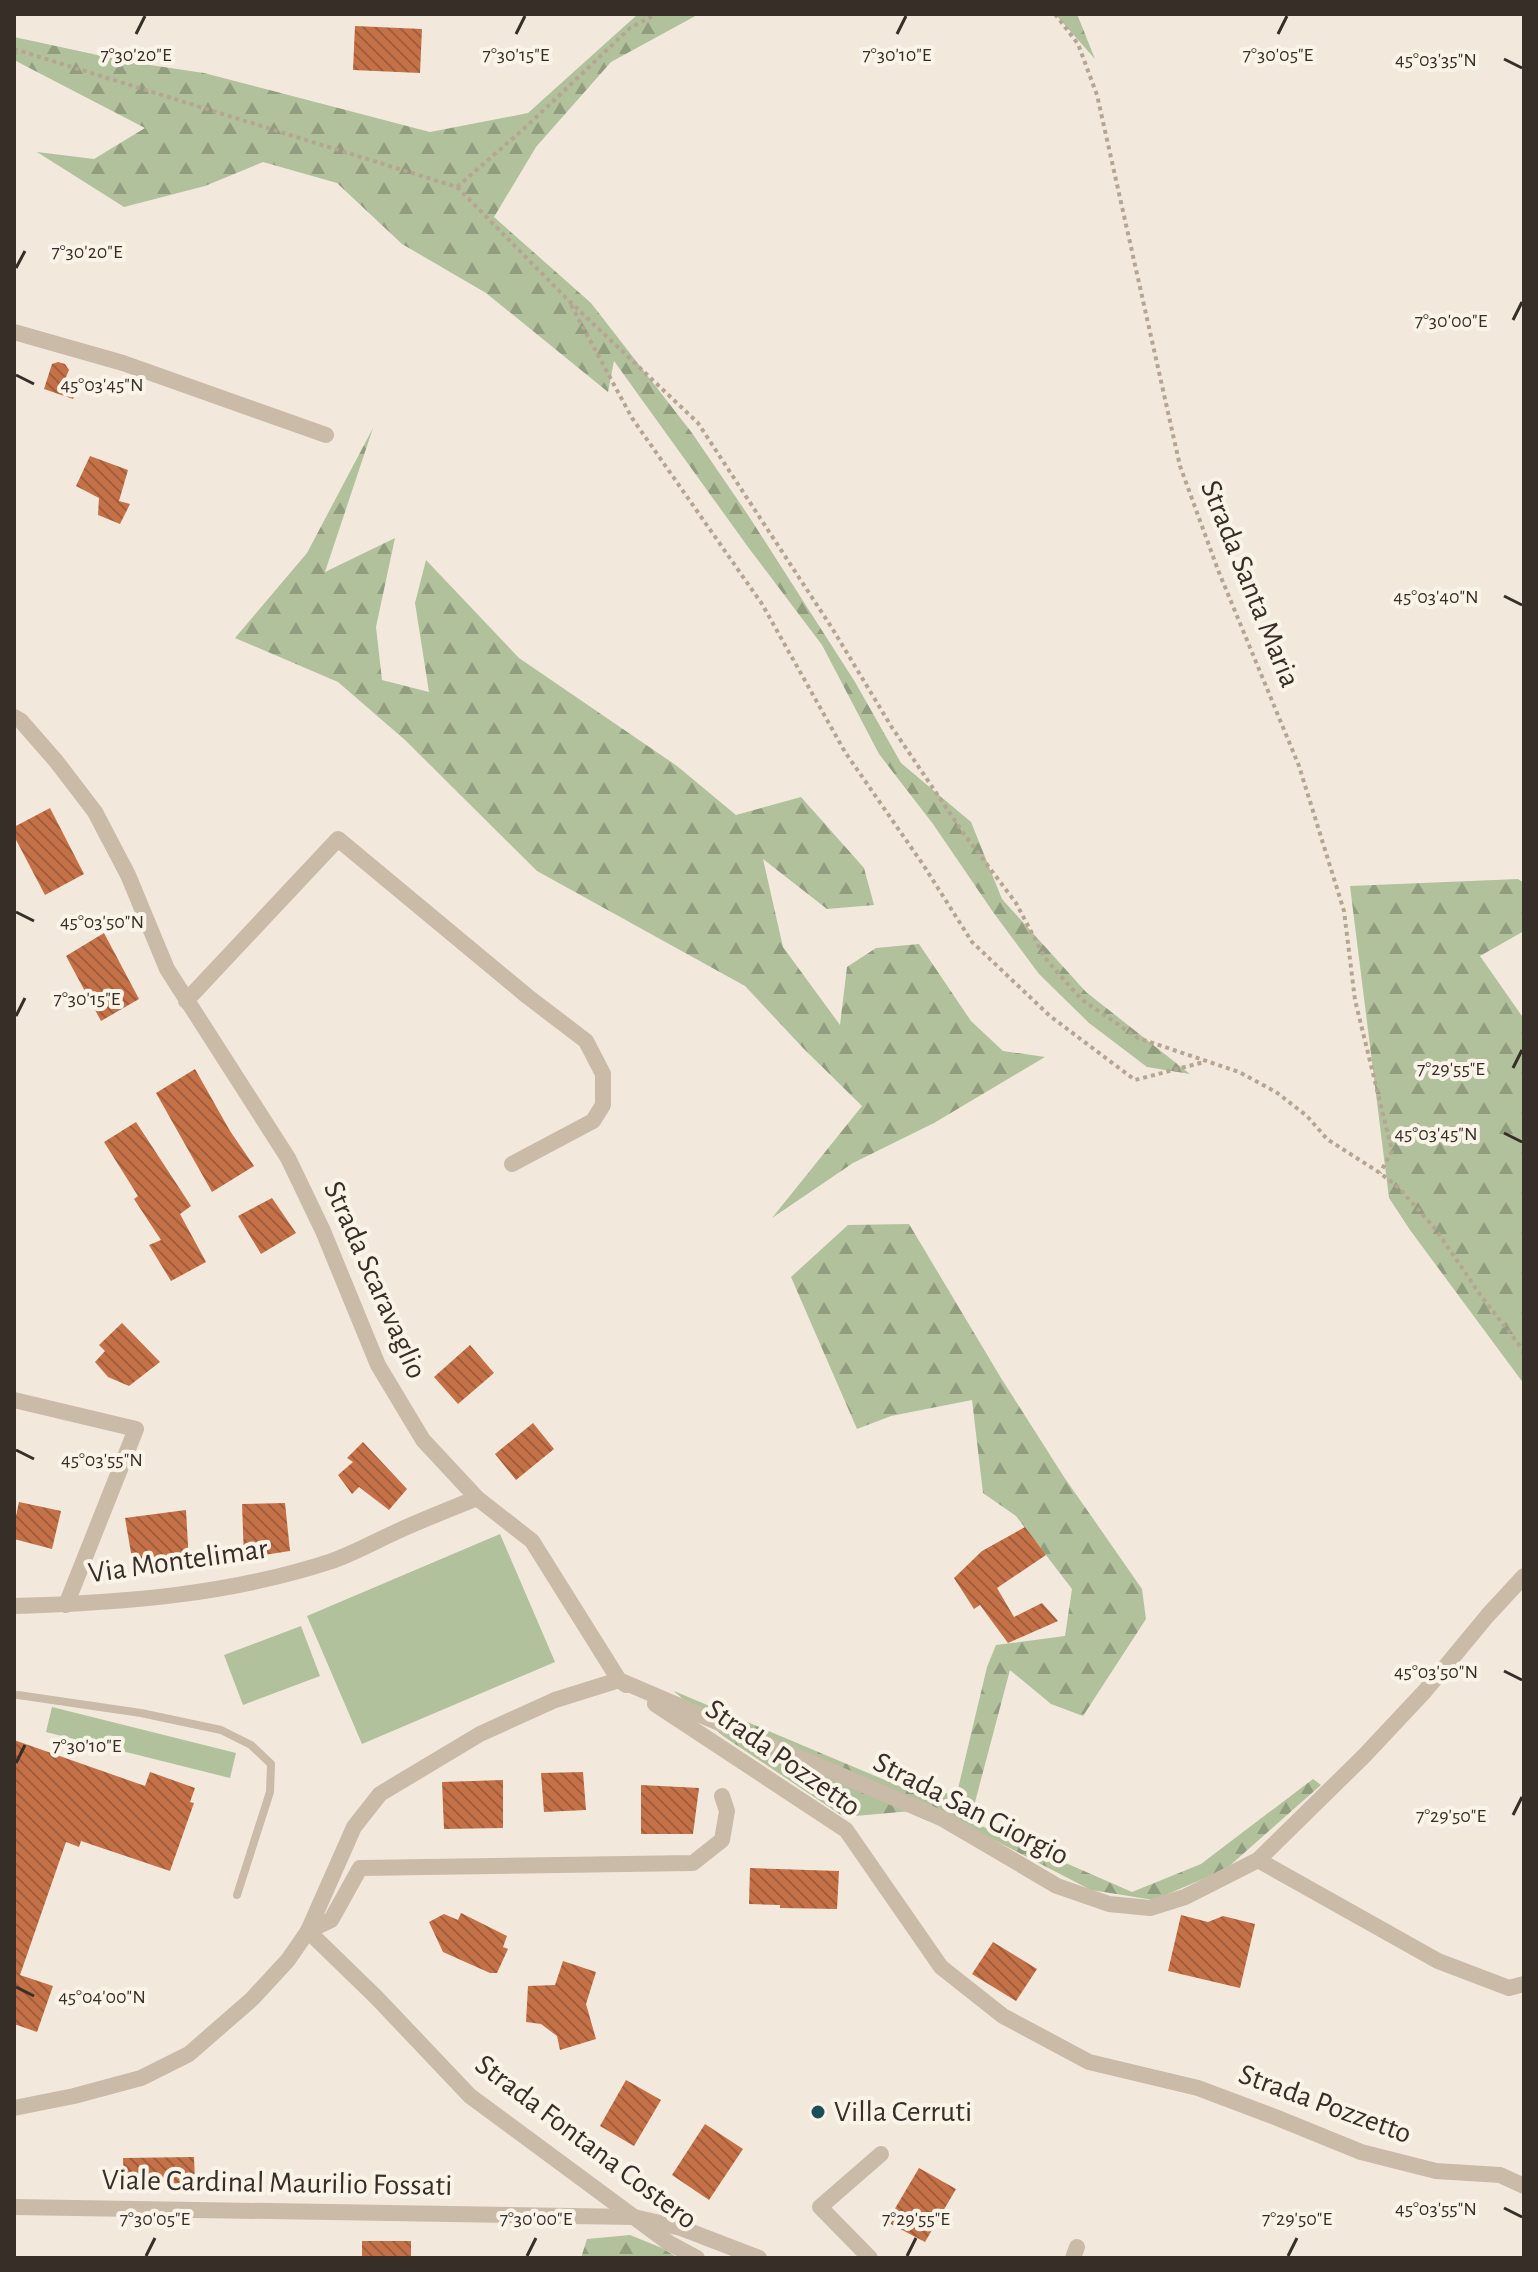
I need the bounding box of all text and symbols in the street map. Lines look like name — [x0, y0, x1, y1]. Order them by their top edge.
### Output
text: 7°30'20"E — [100, 45, 172, 65]
text: 7°30'15"E — [483, 45, 550, 65]
text: 7°30'10"E — [863, 45, 932, 65]
text: 7°30'05"E — [1243, 45, 1314, 65]
text: 45°03'35"N — [1395, 50, 1477, 70]
text: 7°30'20"E — [51, 242, 123, 262]
text: 7°30'00"E — [1415, 311, 1488, 331]
text: 45°03'45"N — [60, 375, 144, 395]
street label: Strada Santa Maria — [1195, 476, 1305, 692]
text: 45°03'40"N — [1393, 587, 1479, 607]
text: 45°03'50"N — [60, 912, 144, 932]
text: 7°30'15"E — [54, 989, 121, 1009]
text: 7°29'55"E — [1417, 1059, 1485, 1079]
text: 45°03'45"N — [1394, 1124, 1478, 1144]
street label: Strada Scaravaglio — [318, 1177, 432, 1383]
text: 45°03'55"N — [61, 1450, 143, 1470]
street label: Via Montelimar — [86, 1534, 270, 1588]
text: 45°03'50"N — [1394, 1662, 1478, 1682]
street label: Strada Pozzetto — [700, 1694, 866, 1822]
text: 7°30'10"E — [53, 1736, 122, 1756]
street label: Strada San Giorgio — [868, 1747, 1074, 1871]
text: 7°29'50"E — [1416, 1806, 1486, 1826]
text: 45°04'00"N — [58, 1987, 146, 2007]
street label: Strada Fontana Costero — [470, 2049, 702, 2235]
street label: Strada Pozzetto — [1235, 2059, 1415, 2149]
place label: Villa Cerruti — [834, 2097, 972, 2127]
marker: Villa Cerruti — [809, 2103, 827, 2121]
street label: Viale Cardinal Maurilio Fossati — [101, 2165, 453, 2201]
text: 45°03'55"N — [1395, 2199, 1477, 2219]
text: 7°30'05"E — [120, 2209, 191, 2229]
text: 7°30'00"E — [500, 2209, 573, 2229]
text: 7°29'55"E — [882, 2209, 950, 2229]
text: 7°29'50"E — [1262, 2209, 1332, 2229]

